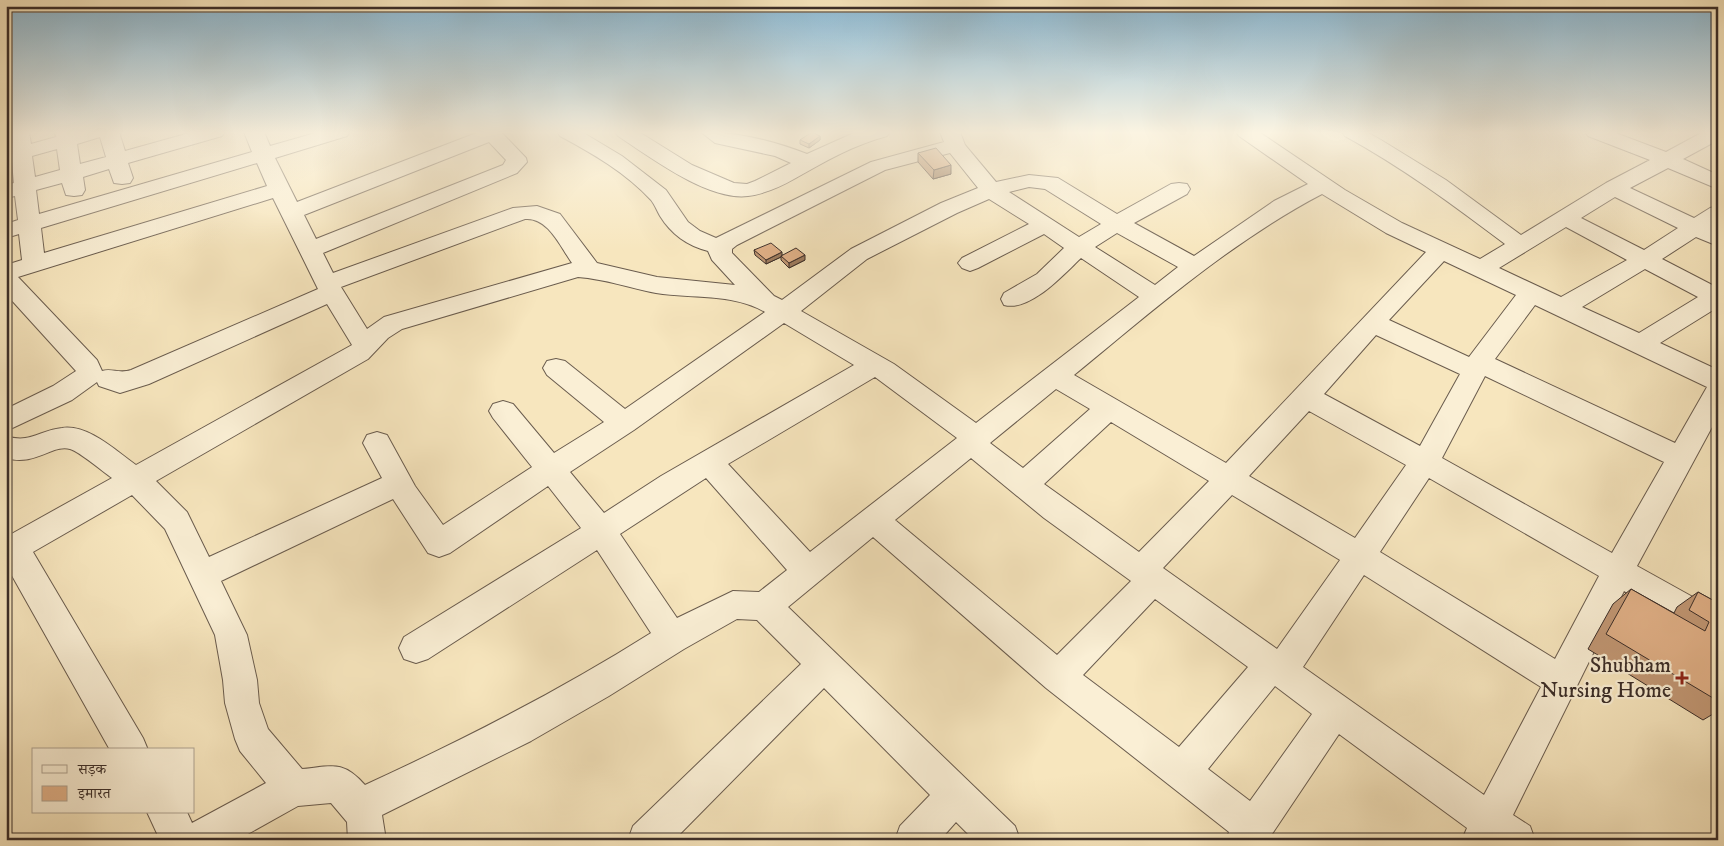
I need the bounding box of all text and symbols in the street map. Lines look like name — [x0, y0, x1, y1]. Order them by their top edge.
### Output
place label: Shubham Nursing Home — [1540, 652, 1671, 704]
marker: Shubham Nursing Home — [1675, 671, 1689, 685]
legend — [32, 748, 195, 814]
text: सड़क — [77, 760, 107, 779]
text: इमारत — [77, 784, 112, 803]

